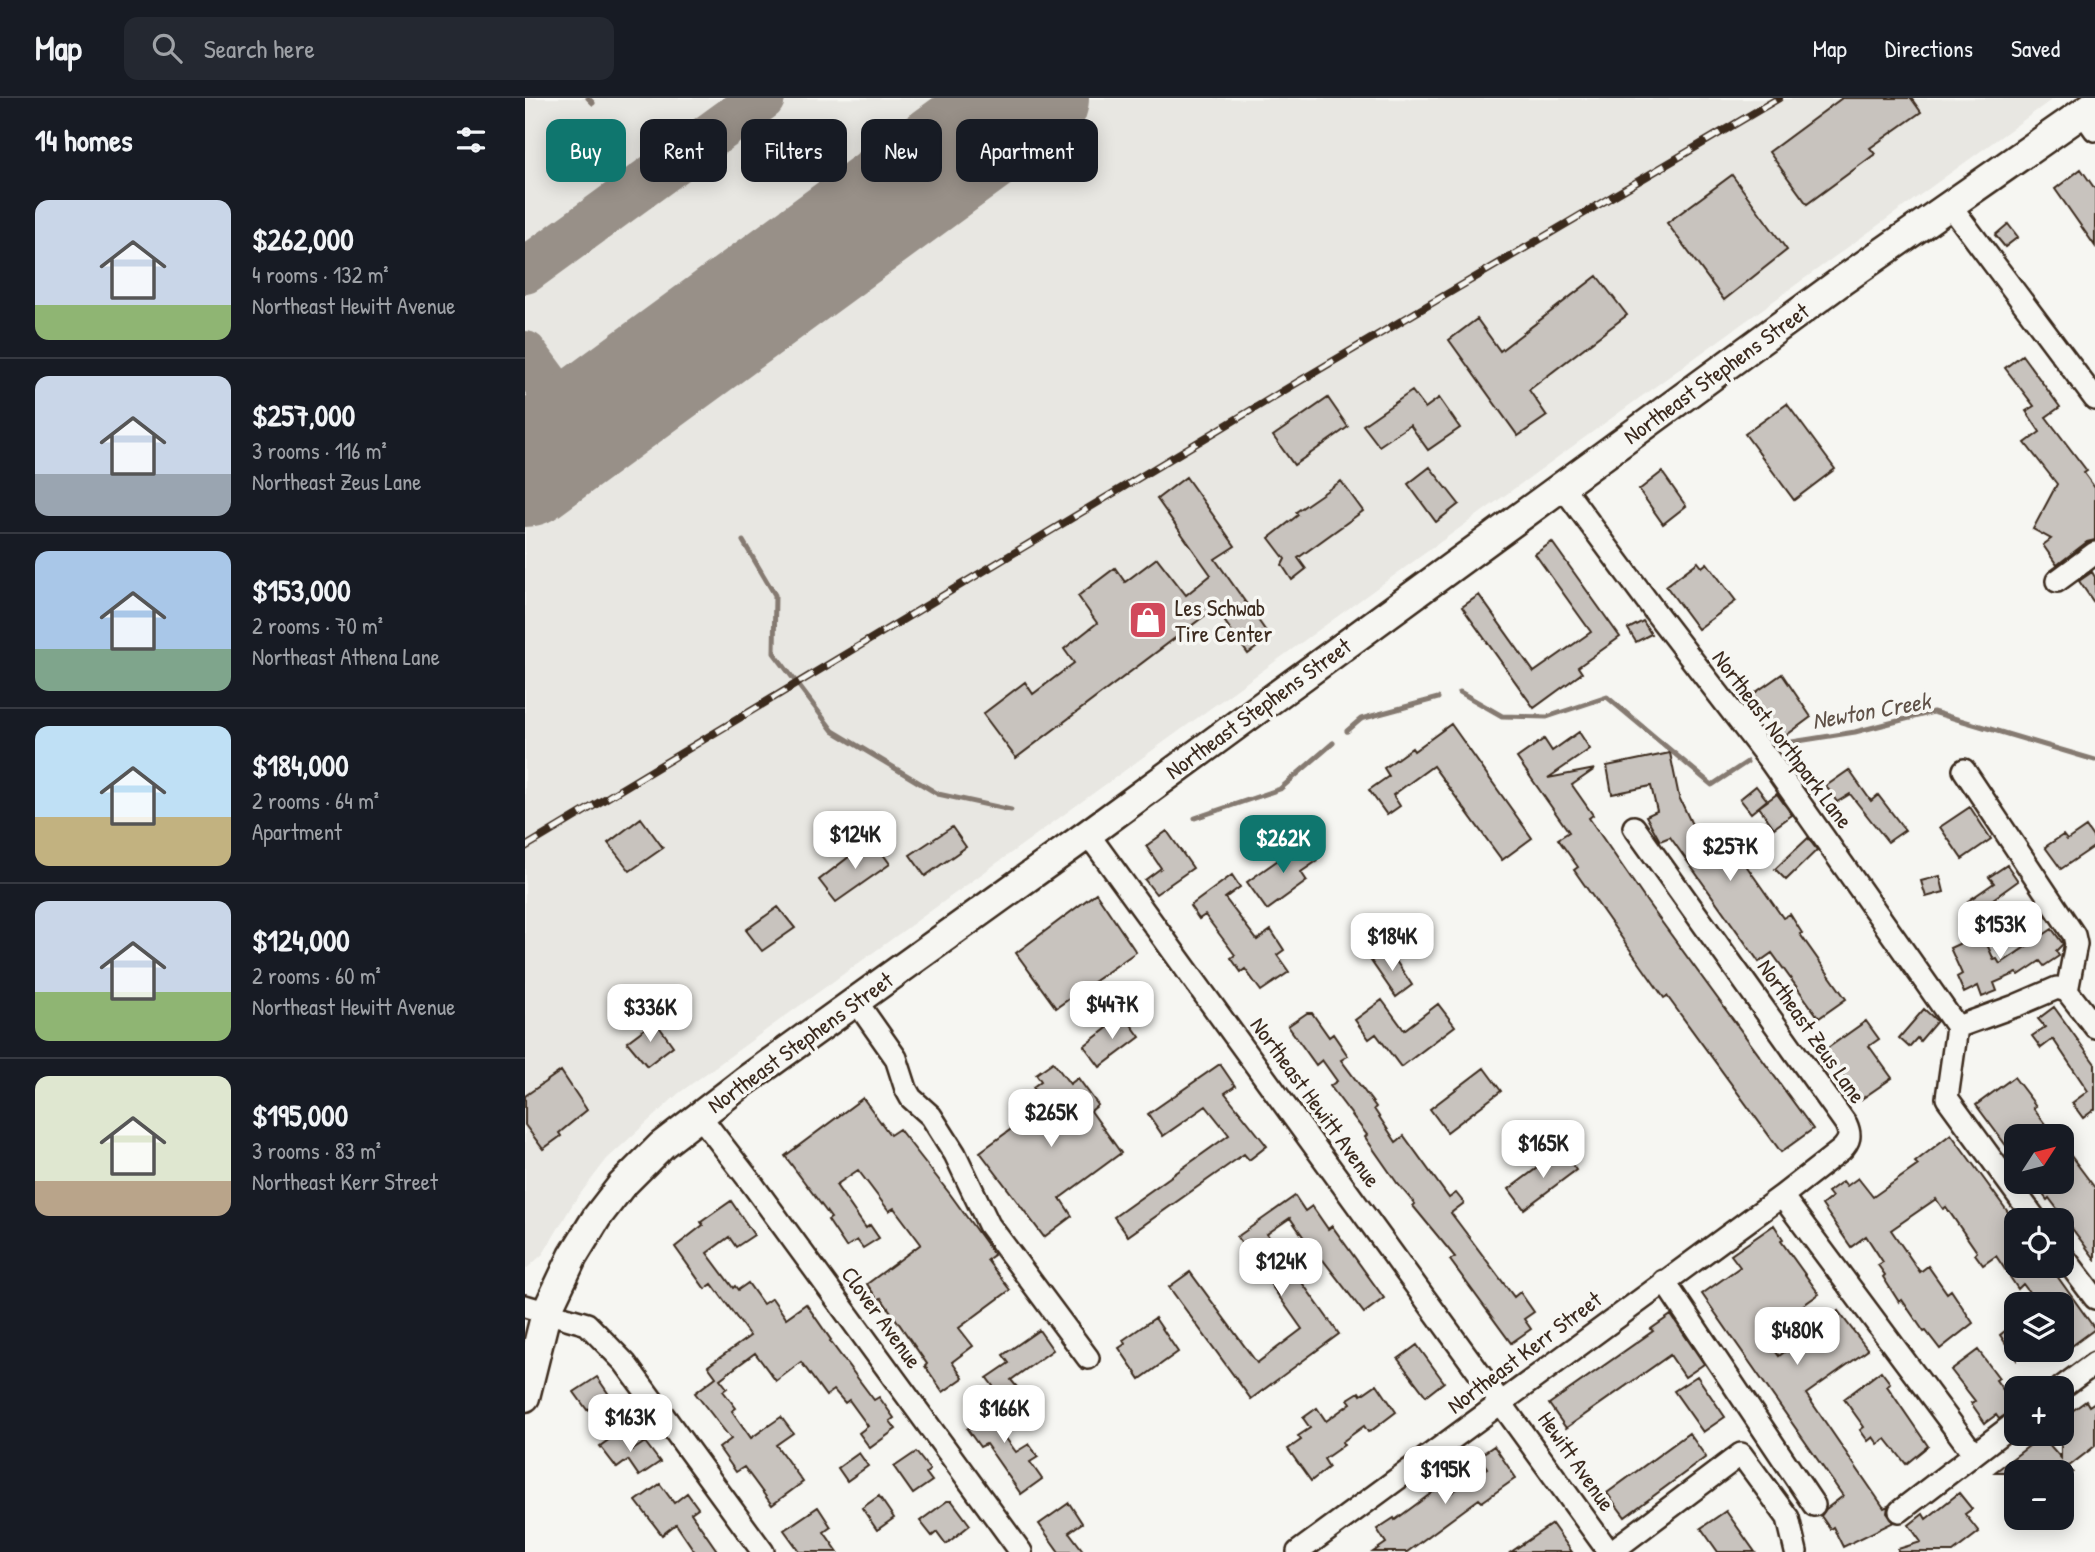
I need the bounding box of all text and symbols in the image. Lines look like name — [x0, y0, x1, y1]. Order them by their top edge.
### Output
search box — [124, 17, 614, 80]
text: Map — [35, 26, 82, 70]
icon: search — [148, 29, 186, 67]
text: Search here — [204, 31, 315, 66]
text: Map — [1813, 32, 1847, 64]
text: Directions — [1885, 32, 1973, 64]
text: Saved — [2011, 32, 2060, 64]
chip: Buy — [546, 119, 626, 182]
chip: Rent — [640, 119, 727, 182]
chip: Filters — [741, 119, 847, 182]
chip: New — [861, 119, 942, 182]
chip: Apartment — [956, 119, 1098, 182]
text: 14 homes — [35, 120, 133, 160]
icon: filters — [452, 121, 490, 159]
text: $262,000 — [252, 219, 354, 259]
icon: home — [91, 228, 175, 312]
text: 4 rooms · 132 m² — [252, 259, 389, 290]
text: Northeast Hewitt Avenue — [252, 290, 455, 321]
street label: Northeast Stephens Street — [1617, 294, 1816, 451]
text: $257,000 — [252, 395, 355, 435]
icon: home — [91, 404, 175, 488]
text: 3 rooms · 116 m² — [252, 435, 387, 466]
text: Northeast Zeus Lane — [252, 466, 421, 497]
text: $153,000 — [252, 570, 351, 610]
icon: home — [91, 579, 175, 663]
place label: Les Schwab Tire Center — [1175, 592, 1272, 649]
shop icon: Les Schwab Tire Center — [1127, 599, 1169, 641]
text: 2 rooms · 70 m² — [252, 610, 383, 641]
street label: Northeast Stephens Street — [1159, 629, 1358, 786]
text: Northeast Athena Lane — [252, 641, 440, 672]
street label: Northeast Northpark Lane — [1706, 644, 1860, 834]
water label: Newton Creek — [1810, 684, 1934, 736]
text: $184,000 — [252, 745, 349, 785]
icon: home — [91, 754, 175, 838]
text: 2 rooms · 64 m² — [252, 785, 379, 816]
pin: $124K — [806, 812, 904, 871]
text: Apartment — [252, 816, 342, 847]
pin: $262K — [1234, 816, 1332, 875]
text: $124K — [829, 818, 881, 849]
text: $262K — [1256, 822, 1310, 853]
pin: $257K — [1681, 824, 1779, 883]
text: $257K — [1702, 830, 1758, 861]
pin: $153K — [1951, 902, 2049, 961]
text: $153K — [1974, 908, 2026, 939]
pin: $184K — [1343, 914, 1441, 973]
text: $124,000 — [252, 920, 350, 960]
text: $184K — [1367, 920, 1417, 951]
icon: home — [91, 929, 175, 1013]
street label: Northeast Zeus Lane — [1751, 953, 1873, 1109]
text: 2 rooms · 60 m² — [252, 960, 381, 991]
street label: Northeast Stephens Street — [701, 963, 900, 1120]
pin: $447K — [1063, 982, 1161, 1041]
pin: $336K — [601, 984, 699, 1044]
text: $447K — [1086, 988, 1138, 1019]
text: Northeast Hewitt Avenue — [252, 991, 455, 1022]
text: $336K — [623, 991, 677, 1022]
street label: Northeast Hewitt Avenue — [1244, 1011, 1388, 1193]
pin: $265K — [1002, 1090, 1100, 1149]
text: $195,000 — [252, 1095, 348, 1135]
text: $265K — [1024, 1096, 1078, 1127]
icon: home — [91, 1104, 175, 1188]
pin: $165K — [1494, 1121, 1592, 1180]
north arrow — [2004, 1124, 2074, 1194]
map controls — [2004, 1124, 2074, 1530]
text: $165K — [1518, 1127, 1568, 1158]
text: 3 rooms · 83 m² — [252, 1135, 381, 1166]
text: Northeast Kerr Street — [252, 1166, 438, 1197]
button: locate — [2004, 1208, 2074, 1278]
pin: $124K — [1232, 1238, 1330, 1298]
text: $124K — [1255, 1245, 1307, 1276]
street label: Clover Avenue — [835, 1260, 929, 1374]
street label: Northeast Kerr Street — [1440, 1283, 1608, 1420]
button: layers — [2004, 1292, 2074, 1362]
pin: $480K — [1748, 1308, 1846, 1367]
text: $480K — [1771, 1314, 1823, 1345]
button: + — [2004, 1376, 2074, 1446]
pin: $166K — [955, 1386, 1053, 1445]
text: $166K — [979, 1392, 1029, 1423]
pin: $163K — [581, 1394, 679, 1454]
text: $163K — [604, 1401, 656, 1432]
street label: Hewitt Avenue — [1531, 1405, 1623, 1517]
pin: $195K — [1396, 1446, 1494, 1506]
text: $195K — [1420, 1453, 1470, 1484]
button: − — [2004, 1460, 2074, 1530]

